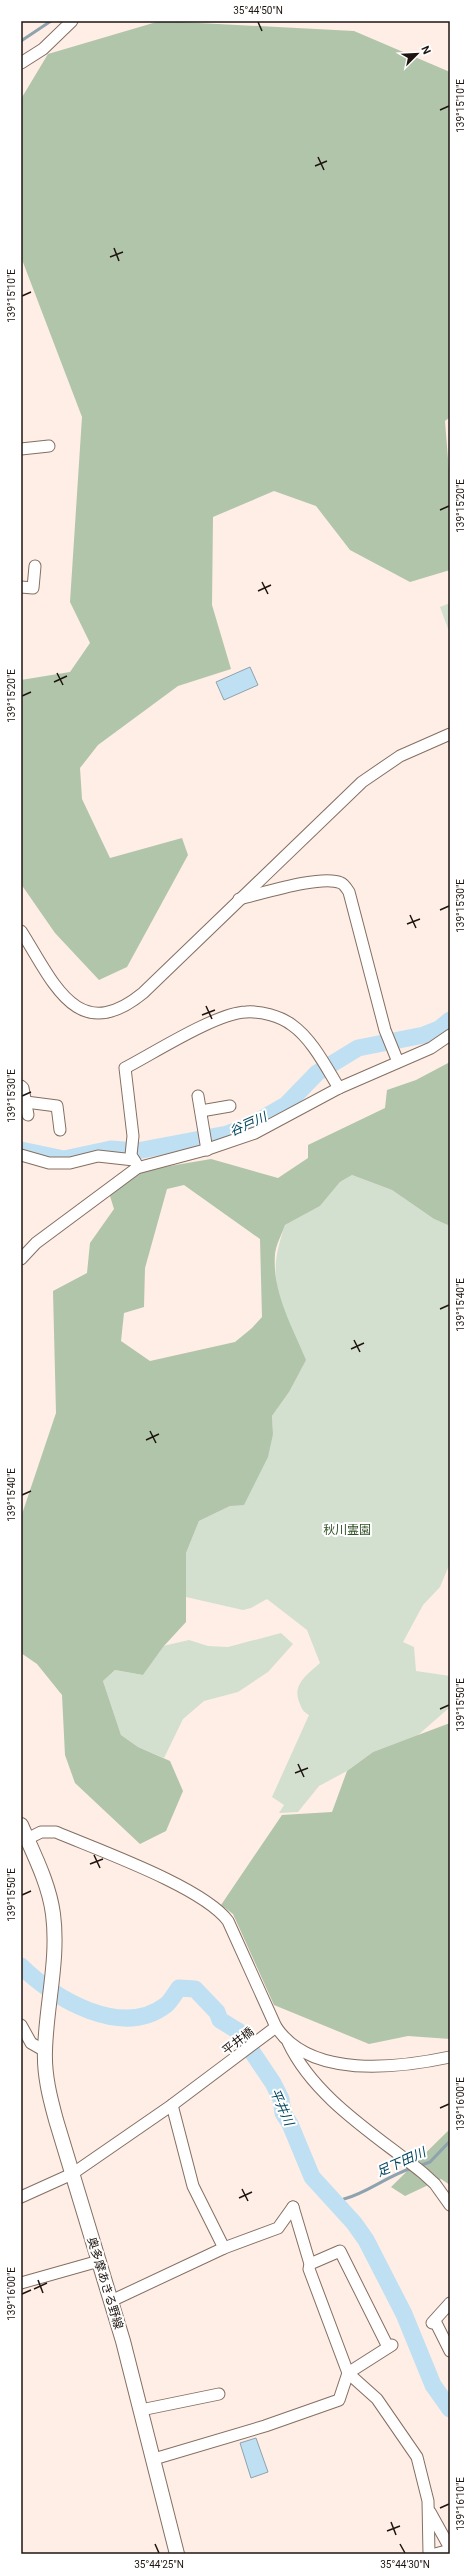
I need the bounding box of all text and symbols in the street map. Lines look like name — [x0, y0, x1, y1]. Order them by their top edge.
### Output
text: 35°44'50"N — [233, 5, 283, 16]
north arrow — [397, 34, 437, 74]
text: N — [418, 44, 433, 57]
text: 139°15'10"E — [455, 79, 466, 133]
text: 139°15'10"E — [6, 269, 17, 323]
text: 139°15'20"E — [455, 479, 466, 533]
text: 139°15'20"E — [6, 669, 17, 723]
text: 139°15'30"E — [455, 879, 466, 933]
text: 139°15'30"E — [6, 1069, 17, 1123]
water label: 谷戸川 — [227, 1108, 271, 1139]
text: 139°15'40"E — [455, 1278, 466, 1332]
text: 139°15'40"E — [6, 1468, 17, 1522]
park label: 秋川霊園 — [323, 1523, 371, 1537]
text: 139°15'50"E — [455, 1678, 466, 1732]
text: 139°15'50"E — [6, 1868, 17, 1922]
street label: 平井橋 — [220, 2024, 256, 2058]
text: 139°16'00"E — [455, 2077, 466, 2131]
water label: 平井川 — [267, 2086, 298, 2130]
water label: 足下田川 — [374, 2144, 430, 2179]
street label: 奥多摩あきる野線 — [84, 2235, 126, 2331]
text: 139°16'00"E — [6, 2267, 17, 2321]
text: 139°16'10"E — [455, 2477, 466, 2531]
text: 35°44'25"N — [134, 2559, 184, 2570]
text: 35°44'30"N — [380, 2559, 430, 2570]

